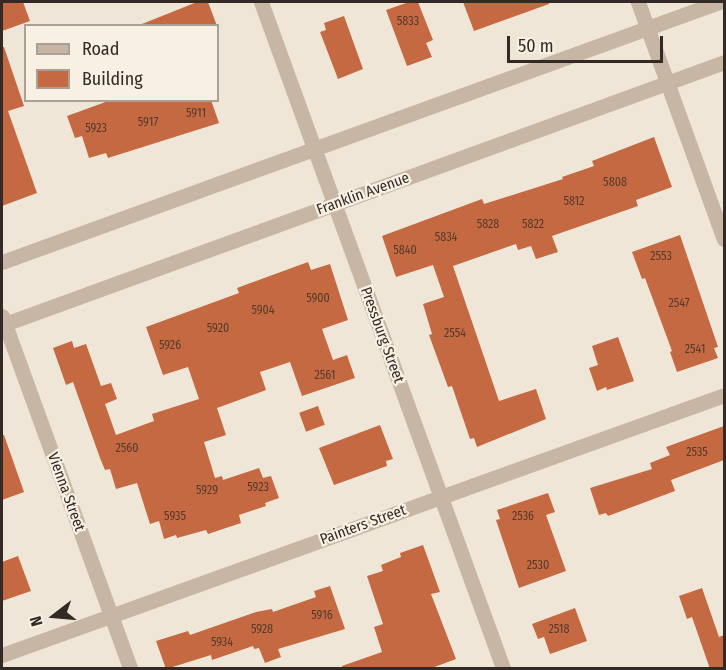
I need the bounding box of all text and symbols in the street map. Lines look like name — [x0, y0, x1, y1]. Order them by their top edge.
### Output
house number: 5833 — [397, 15, 419, 29]
legend — [24, 24, 219, 102]
scale bar — [510, 24, 666, 62]
text: 50 m — [518, 35, 554, 57]
text: Road — [82, 38, 119, 60]
text: Building — [82, 68, 143, 90]
house number: 5911 — [186, 107, 206, 121]
house number: 5917 — [138, 116, 158, 130]
house number: 5923 — [85, 122, 107, 136]
street label: Franklin Avenue — [314, 169, 412, 219]
house number: 5808 — [603, 176, 627, 190]
house number: 5812 — [563, 195, 585, 209]
house number: 5828 — [477, 218, 499, 232]
house number: 5822 — [522, 218, 544, 232]
house number: 5834 — [435, 231, 457, 245]
house number: 5840 — [393, 244, 417, 258]
house number: 2553 — [650, 250, 672, 264]
street label: Pressburg Street — [356, 285, 408, 385]
house number: 5900 — [306, 292, 330, 306]
house number: 2547 — [668, 297, 690, 311]
house number: 5904 — [251, 304, 275, 318]
house number: 5920 — [207, 322, 229, 336]
house number: 2554 — [444, 327, 466, 341]
house number: 5926 — [159, 339, 181, 353]
house number: 2541 — [685, 343, 705, 357]
house number: 2561 — [315, 369, 335, 383]
house number: 2560 — [115, 442, 139, 456]
house number: 2535 — [686, 446, 708, 460]
street label: Vienna Street — [43, 450, 89, 534]
house number: 5923 — [247, 481, 269, 495]
house number: 5929 — [196, 484, 218, 498]
street label: Painters Street — [318, 501, 408, 549]
house number: 5935 — [164, 510, 186, 524]
house number: 2536 — [512, 510, 534, 524]
house number: 2530 — [527, 559, 549, 573]
north arrow — [24, 586, 84, 646]
house number: 5916 — [311, 609, 333, 623]
text: N — [26, 614, 47, 628]
house number: 5928 — [251, 623, 273, 637]
house number: 2518 — [549, 623, 569, 637]
house number: 5934 — [211, 636, 233, 650]

